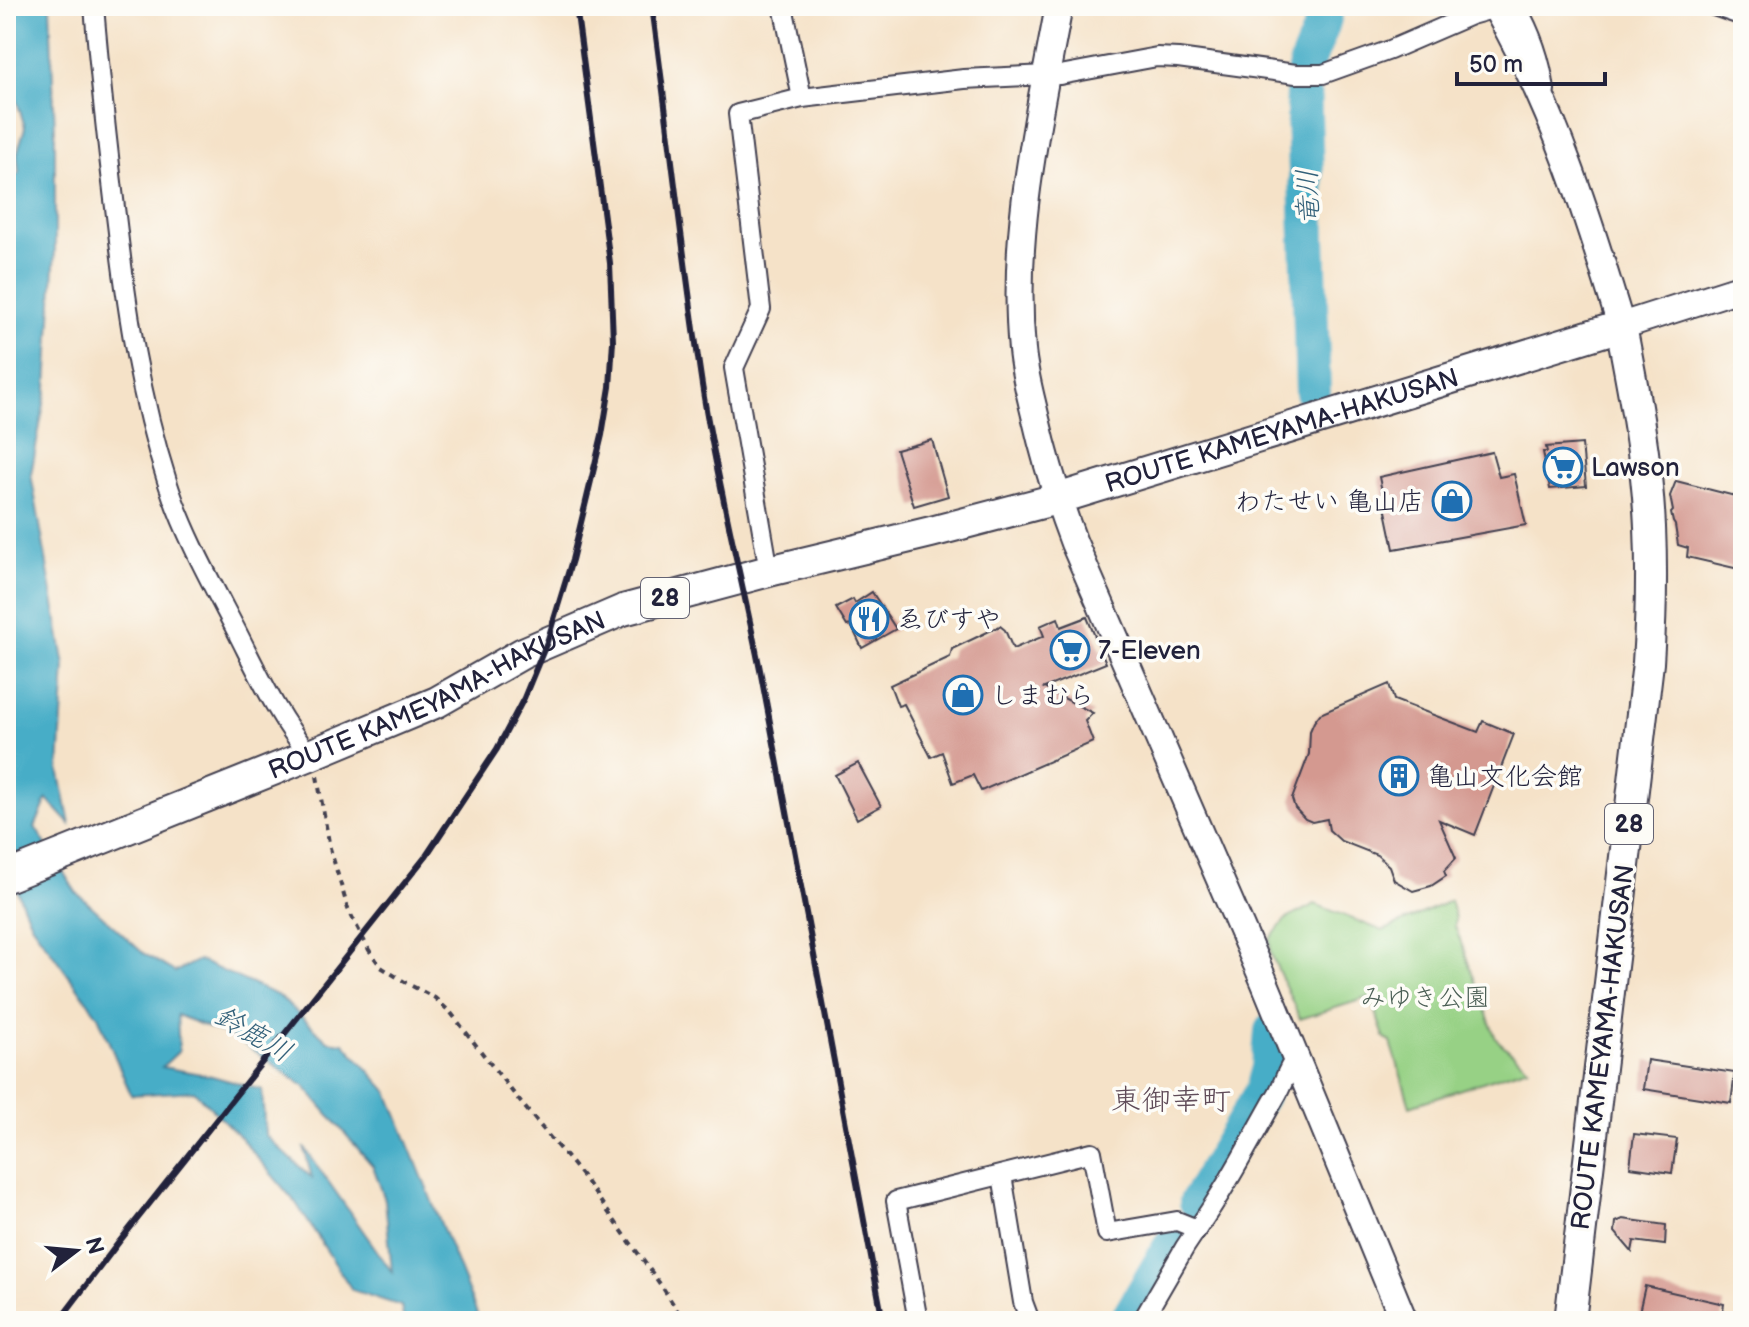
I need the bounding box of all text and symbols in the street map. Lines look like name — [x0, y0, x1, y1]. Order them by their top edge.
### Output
scale bar — [1457, 36, 1605, 86]
text: 50 m — [1469, 50, 1523, 79]
water label: 竜川 — [1291, 168, 1326, 226]
street label: ROUTE KAMEYAMA-HAKUSAN — [1102, 363, 1463, 500]
supermarket icon: Lawson — [1542, 446, 1584, 488]
place label: Lawson — [1591, 453, 1680, 484]
shop icon: わたせい 亀山店 — [1431, 480, 1473, 522]
place label: わたせい 亀山店 — [1235, 487, 1424, 518]
road number: 28 — [641, 578, 689, 618]
restaurant icon: ゑびすや — [848, 598, 890, 640]
street label: ROUTE KAMEYAMA-HAKUSAN — [264, 605, 610, 787]
place label: ゑびすや — [897, 605, 1001, 636]
supermarket icon: 7-Eleven — [1049, 629, 1091, 671]
place label: 7-Eleven — [1098, 636, 1201, 667]
shop icon: しまむら — [942, 674, 984, 716]
place label: しまむら — [991, 681, 1095, 712]
building icon: 亀山文化会館 — [1378, 755, 1420, 797]
place label: 亀山文化会館 — [1427, 762, 1583, 793]
road number: 28 — [1605, 804, 1653, 844]
street label: ROUTE KAMEYAMA-HAKUSAN — [1566, 863, 1641, 1232]
park label: みゆき公園 — [1360, 983, 1490, 1014]
water label: 鈴鹿川 — [209, 999, 298, 1070]
district label: 東御幸町 — [1111, 1083, 1231, 1119]
north arrow — [36, 1211, 116, 1291]
text: N — [79, 1234, 109, 1258]

